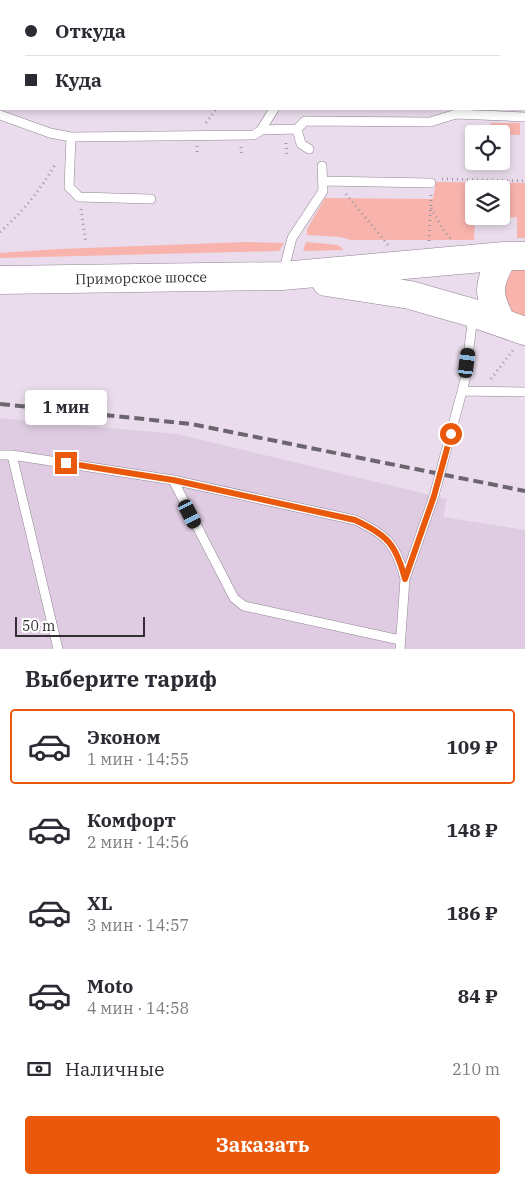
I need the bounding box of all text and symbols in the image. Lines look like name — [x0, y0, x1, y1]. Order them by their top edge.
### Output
text: Откуда — [55, 19, 126, 43]
text: Куда — [55, 68, 102, 92]
map controls — [465, 125, 510, 225]
button: locate — [465, 125, 510, 170]
button: layers — [465, 180, 510, 225]
street label: Приморское шоссе — [75, 268, 207, 288]
car — [457, 347, 476, 379]
callout: 1 мин — [25, 390, 107, 426]
text: 1 мин — [43, 397, 89, 417]
route start — [440, 423, 462, 445]
route end — [55, 452, 77, 474]
car — [176, 497, 203, 531]
scale bar — [15, 614, 145, 637]
text: 50 m — [22, 617, 55, 635]
text: Выберите тариф — [25, 664, 217, 693]
icon: car — [27, 724, 72, 769]
text: Эконом — [87, 725, 160, 749]
text: 109 ₽ — [446, 735, 498, 759]
text: 1 мин · 14:55 — [87, 749, 189, 769]
icon: car — [27, 807, 72, 852]
text: Комфорт — [87, 808, 176, 832]
text: 148 ₽ — [446, 818, 498, 842]
text: 2 мин · 14:56 — [87, 832, 189, 852]
icon: car — [27, 890, 72, 935]
text: XL — [87, 891, 113, 915]
text: 186 ₽ — [446, 901, 498, 925]
text: 3 мин · 14:57 — [87, 915, 189, 935]
icon: car — [27, 973, 72, 1018]
text: Moto — [87, 974, 133, 998]
text: 84 ₽ — [458, 984, 498, 1008]
text: 4 мин · 14:58 — [87, 998, 189, 1018]
icon: cash — [25, 1055, 53, 1083]
text: Наличные — [65, 1057, 164, 1081]
text: 210 m — [452, 1059, 500, 1079]
button: Заказать — [25, 1116, 500, 1174]

